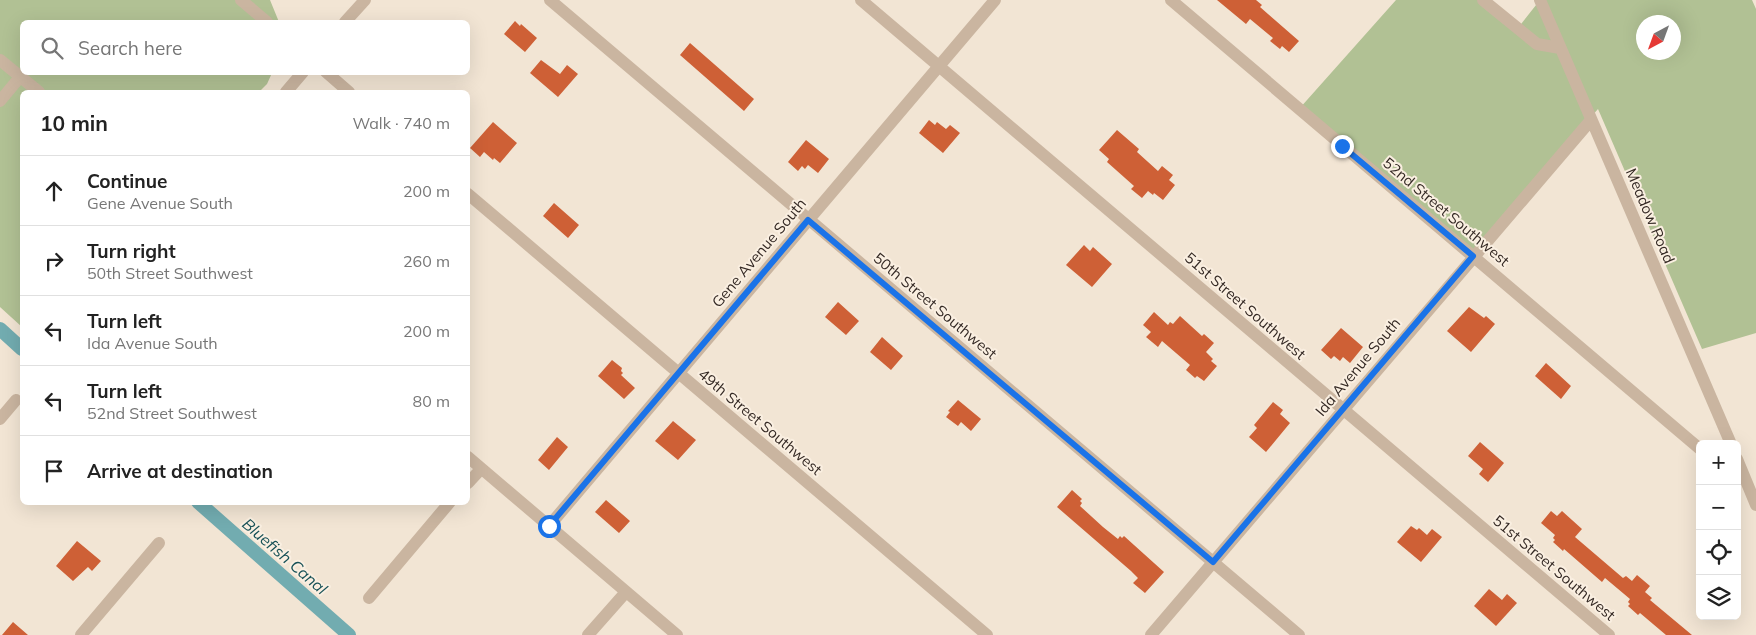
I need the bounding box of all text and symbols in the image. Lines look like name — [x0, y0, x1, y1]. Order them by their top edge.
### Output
north arrow — [1636, 15, 1681, 60]
search box — [20, 20, 470, 75]
icon: search — [38, 34, 66, 62]
text: Search here — [78, 36, 182, 60]
text: 10 min — [40, 110, 108, 136]
text: Walk · 740 m — [352, 113, 450, 133]
route end — [1331, 135, 1354, 158]
street label: 52nd Street Southwest — [1379, 153, 1513, 270]
street label: Meadow Road — [1622, 166, 1679, 266]
text: Continue — [87, 169, 167, 193]
icon: ahead — [40, 177, 68, 205]
text: 200 m — [403, 181, 450, 201]
text: Gene Avenue South — [87, 193, 233, 213]
street label: Gene Avenue South — [707, 194, 810, 311]
text: Turn right — [87, 239, 176, 263]
icon: right — [40, 247, 68, 275]
street label: 50th Street Southwest — [870, 248, 1001, 363]
street label: 51st Street Southwest — [1181, 248, 1310, 363]
text: 260 m — [403, 251, 450, 271]
text: 50th Street Southwest — [87, 263, 253, 283]
text: Turn left — [87, 309, 162, 333]
street label: Ida Avenue South — [1311, 314, 1404, 420]
icon: left — [40, 317, 68, 345]
text: 200 m — [403, 321, 450, 341]
text: Ida Avenue South — [87, 333, 218, 353]
street label: 49th Street Southwest — [695, 364, 826, 479]
text: Turn left — [87, 379, 162, 403]
icon: left — [40, 387, 68, 415]
text: 80 m — [413, 391, 450, 411]
text: 52nd Street Southwest — [87, 403, 257, 423]
map controls — [1696, 440, 1741, 620]
button: + — [1696, 440, 1741, 485]
icon: arrive — [40, 457, 68, 485]
text: Arrive at destination — [87, 459, 273, 483]
button: − — [1696, 485, 1741, 530]
street label: 51st Street Southwest — [1489, 511, 1619, 624]
water label: Bluefish Canal — [238, 514, 332, 599]
route start — [538, 515, 561, 538]
button: locate — [1696, 530, 1741, 575]
button: layers — [1696, 575, 1741, 620]

